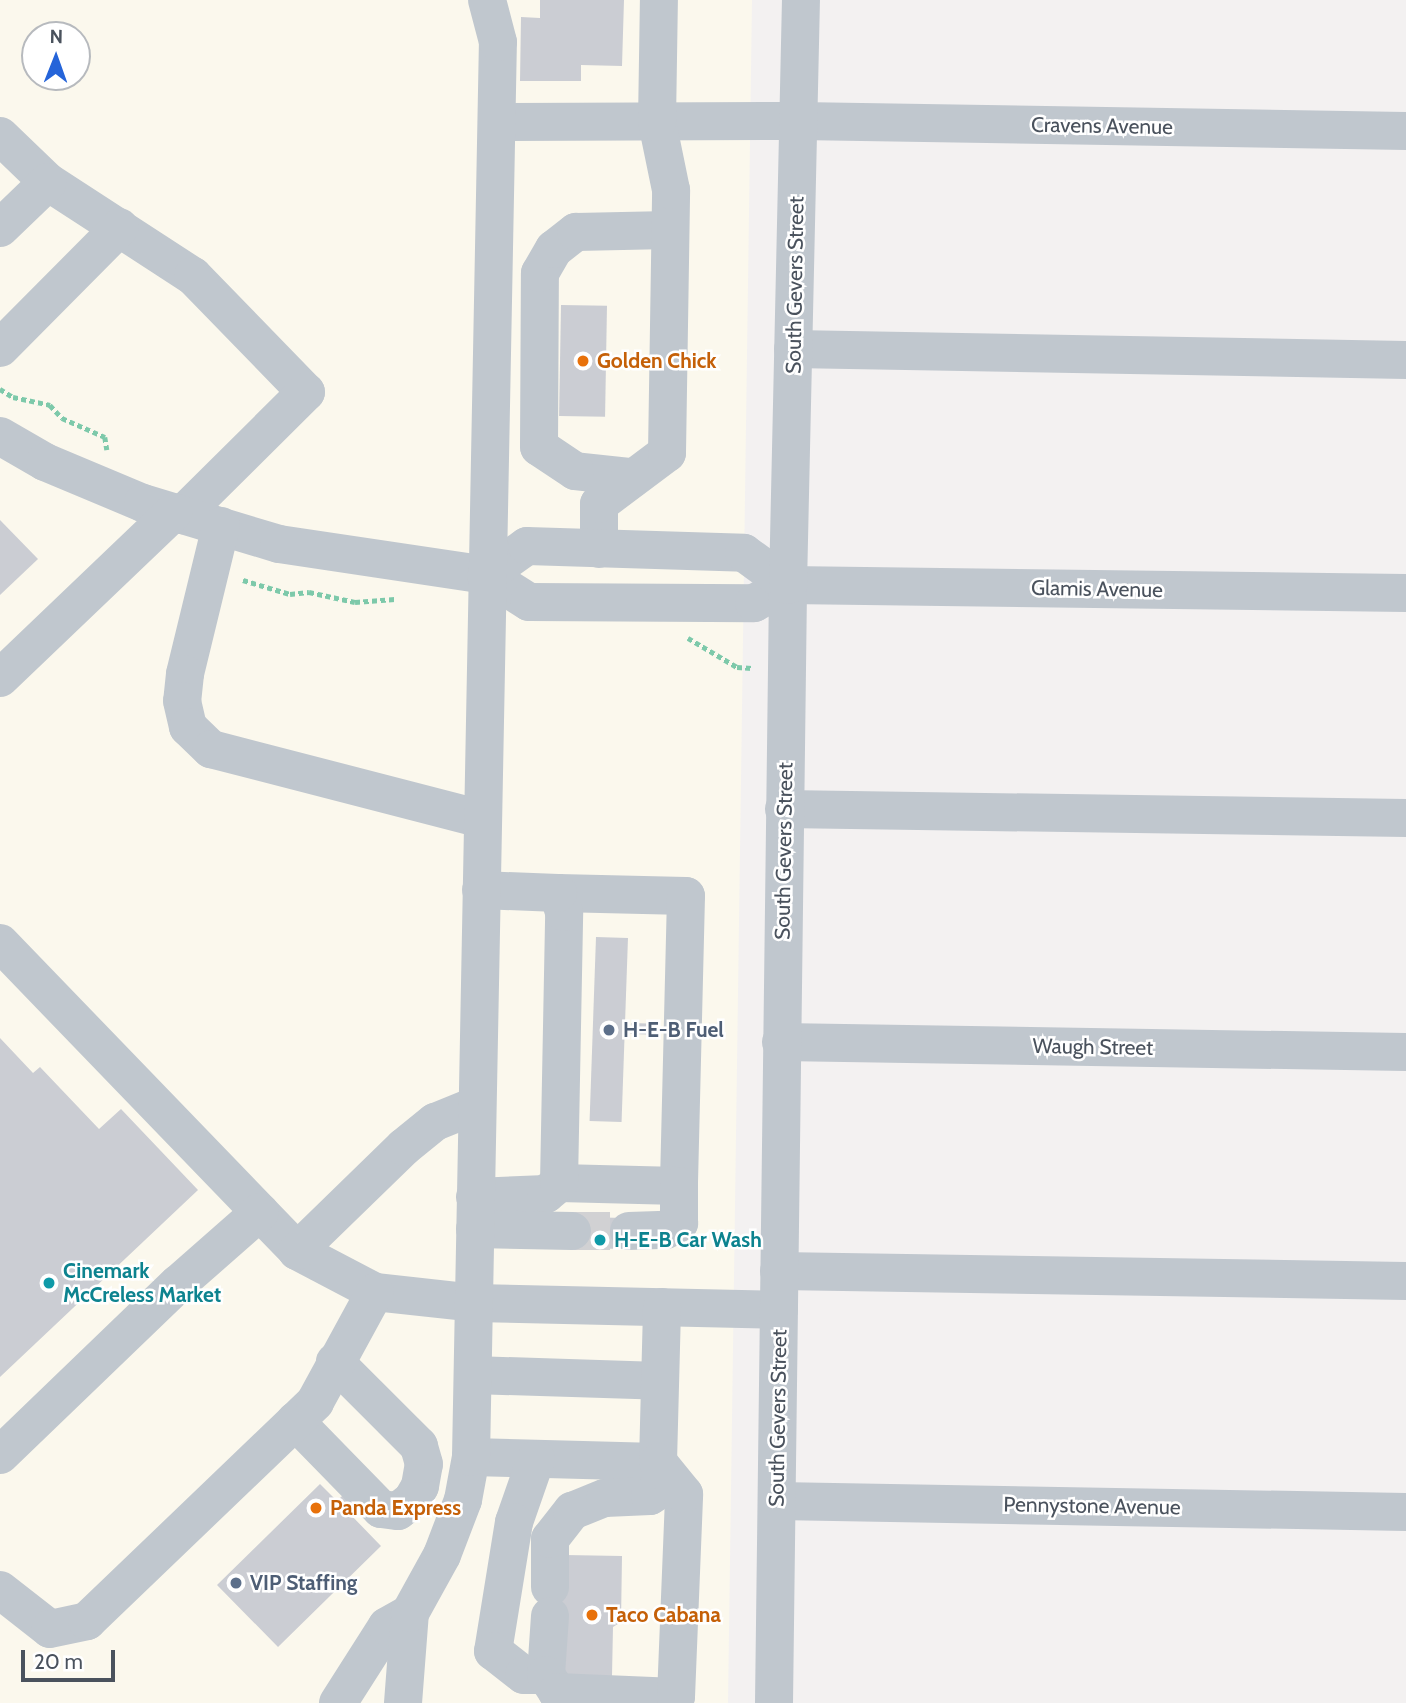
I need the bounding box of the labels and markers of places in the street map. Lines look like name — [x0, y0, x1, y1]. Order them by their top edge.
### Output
place label: Golden Chick — [597, 348, 716, 374]
marker: Golden Chick — [575, 353, 591, 369]
place label: H-E-B Fuel — [623, 1017, 724, 1043]
marker: H-E-B Fuel — [601, 1022, 617, 1038]
place label: H-E-B Car Wash — [614, 1227, 762, 1253]
marker: H-E-B Car Wash — [592, 1232, 608, 1248]
place label: Cinemark McCreless Market — [63, 1258, 221, 1308]
marker: Cinemark McCreless Market — [41, 1275, 57, 1291]
place label: Panda Express — [330, 1495, 461, 1521]
marker: Panda Express — [308, 1500, 324, 1516]
place label: VIP Staffing — [250, 1570, 357, 1596]
marker: VIP Staffing — [228, 1575, 244, 1591]
place label: Taco Cabana — [606, 1602, 721, 1628]
marker: Taco Cabana — [584, 1607, 600, 1623]

